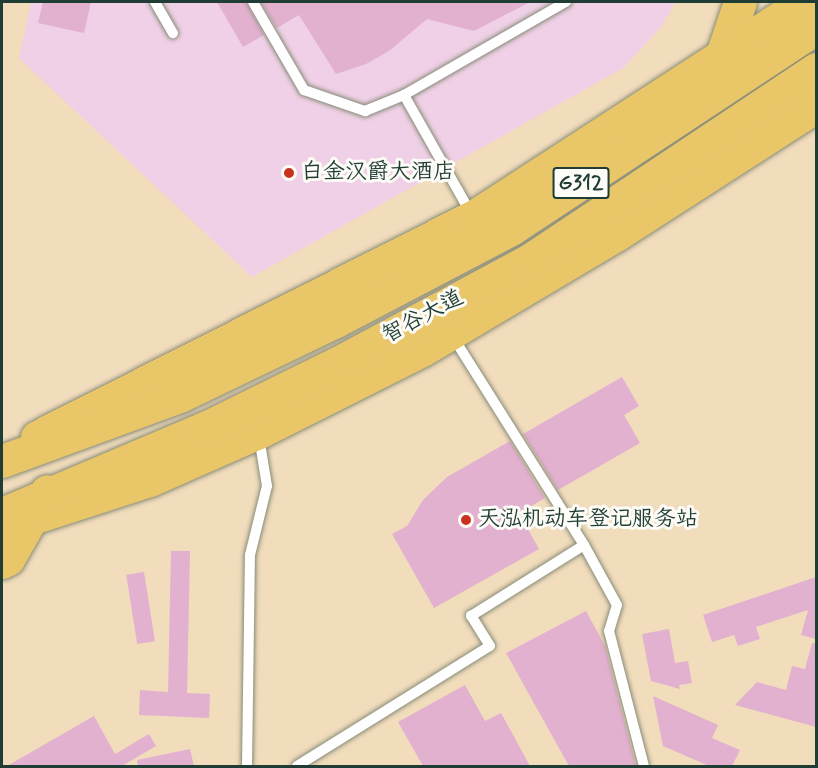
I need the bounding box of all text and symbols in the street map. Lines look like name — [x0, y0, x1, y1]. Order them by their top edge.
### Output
place label: 白金汉爵大酒店 — [301, 160, 455, 186]
road number: G312 — [552, 165, 610, 201]
marker: 白金汉爵大酒店 — [282, 166, 296, 180]
street label: 智谷大道 — [378, 285, 468, 349]
place label: 天泓机动车登记服务站 — [478, 507, 698, 533]
marker: 天泓机动车登记服务站 — [459, 513, 473, 527]

